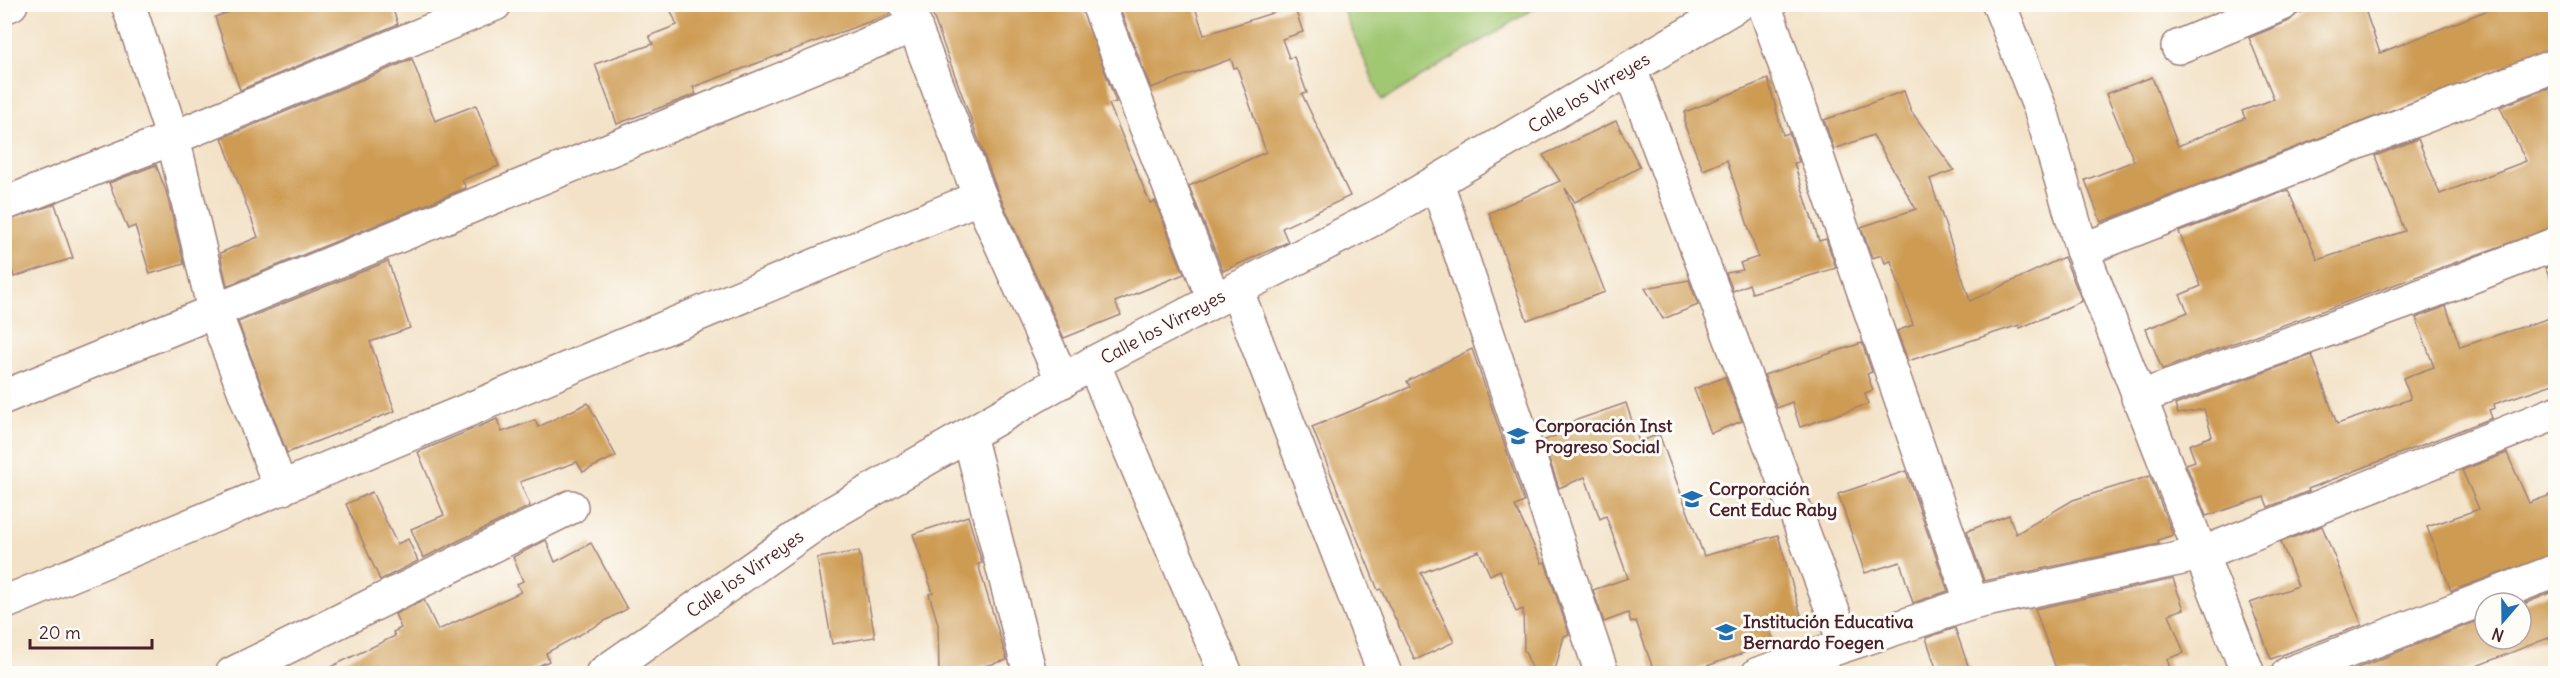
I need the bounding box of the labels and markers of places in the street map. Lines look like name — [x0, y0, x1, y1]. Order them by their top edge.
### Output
place label: Corporación Inst Progreso Social — [1535, 414, 1673, 458]
school or university icon: Corporación Inst Progreso Social — [1506, 424, 1530, 448]
place label: Corporación Cent Educ Raby — [1709, 477, 1837, 521]
school or university icon: Corporación Cent Educ Raby — [1680, 487, 1704, 511]
place label: Institución Educativa Bernardo Foegen — [1743, 610, 1914, 654]
school or university icon: Institución Educativa Bernardo Foegen — [1714, 620, 1738, 644]

